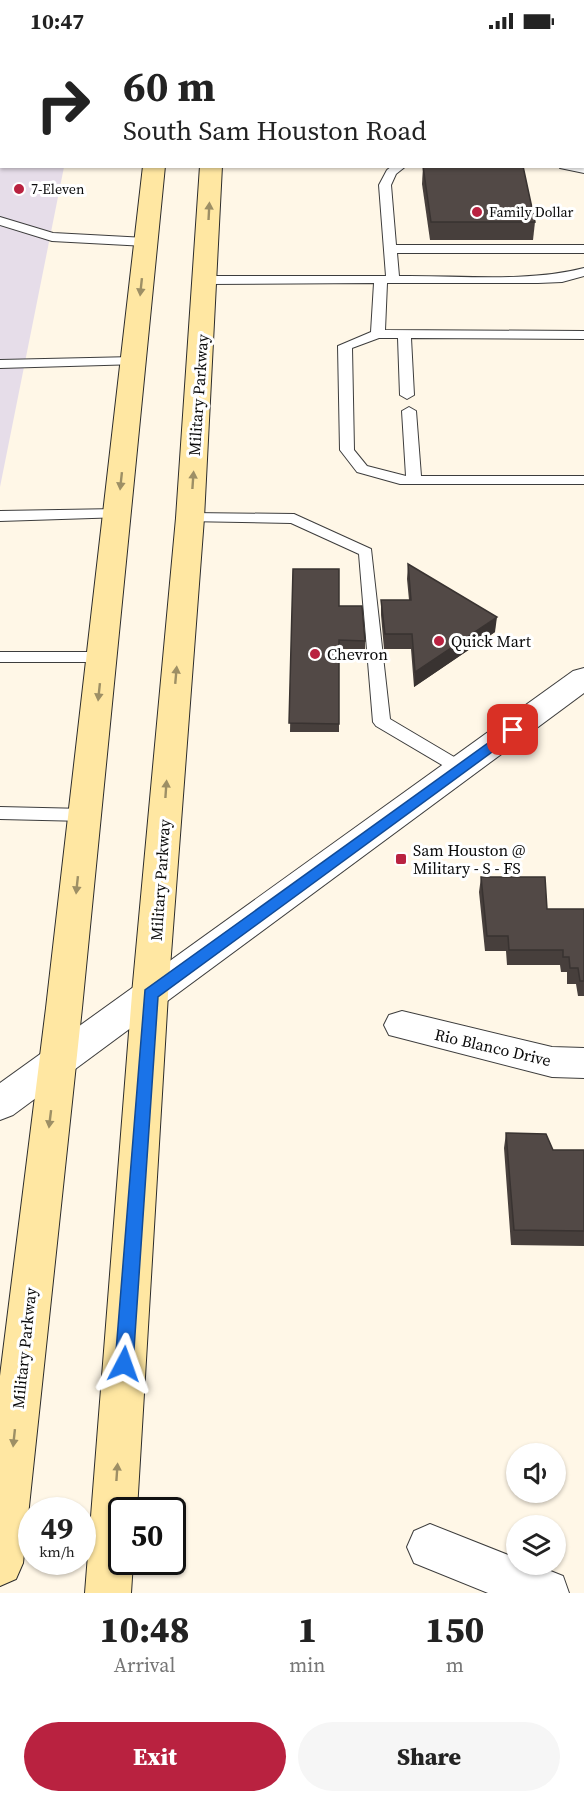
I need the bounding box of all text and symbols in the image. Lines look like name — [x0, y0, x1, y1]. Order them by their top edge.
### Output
text: 10:47 — [30, 6, 84, 36]
text: 60 m — [123, 57, 216, 115]
icon: right — [24, 66, 102, 144]
text: South Sam Houston Road — [123, 112, 427, 149]
place label: 7-Eleven — [31, 179, 85, 199]
marker: 7-Eleven — [12, 182, 26, 196]
one-way arrow — [204, 201, 213, 220]
place label: Family Dollar — [489, 202, 574, 222]
marker: Family Dollar — [470, 205, 484, 219]
one-way arrow — [137, 278, 146, 297]
street label: Military Parkway — [183, 333, 213, 457]
one-way arrow — [188, 471, 197, 490]
one-way arrow — [116, 472, 126, 491]
place label: Quick Mart — [451, 630, 532, 652]
marker: Quick Mart — [432, 634, 446, 648]
place label: Chevron — [327, 643, 388, 665]
marker: Chevron — [308, 647, 322, 661]
one-way arrow — [171, 665, 181, 684]
one-way arrow — [94, 682, 103, 701]
pin — [487, 704, 538, 755]
icon: arrive — [496, 713, 529, 746]
one-way arrow — [162, 780, 171, 799]
street label: Military Parkway — [145, 818, 175, 942]
place label: Sam Houston @ Military - S - FS — [413, 839, 525, 879]
marker: Sam Houston @ Military - S - FS — [394, 852, 408, 866]
one-way arrow — [72, 876, 82, 895]
street label: Rio Blanco Drive — [433, 1023, 553, 1071]
one-way arrow — [45, 1110, 54, 1129]
street label: Military Parkway — [7, 1285, 41, 1410]
position arrow — [92, 1332, 156, 1396]
one-way arrow — [9, 1429, 19, 1448]
map controls — [506, 1443, 566, 1575]
button: sound — [506, 1443, 566, 1503]
one-way arrow — [112, 1462, 121, 1481]
speed limit sign: 50 — [108, 1497, 186, 1575]
text: 49 — [41, 1508, 73, 1549]
button: layers — [506, 1515, 566, 1575]
text: km/h — [39, 1541, 75, 1562]
text: 10:48 — [100, 1605, 190, 1654]
text: 1 — [297, 1605, 317, 1654]
text: 150 — [425, 1605, 484, 1654]
text: Arrival — [114, 1651, 176, 1679]
text: min — [289, 1651, 325, 1679]
text: m — [446, 1651, 464, 1679]
button: Exit — [24, 1722, 286, 1791]
button: Share — [298, 1722, 560, 1791]

